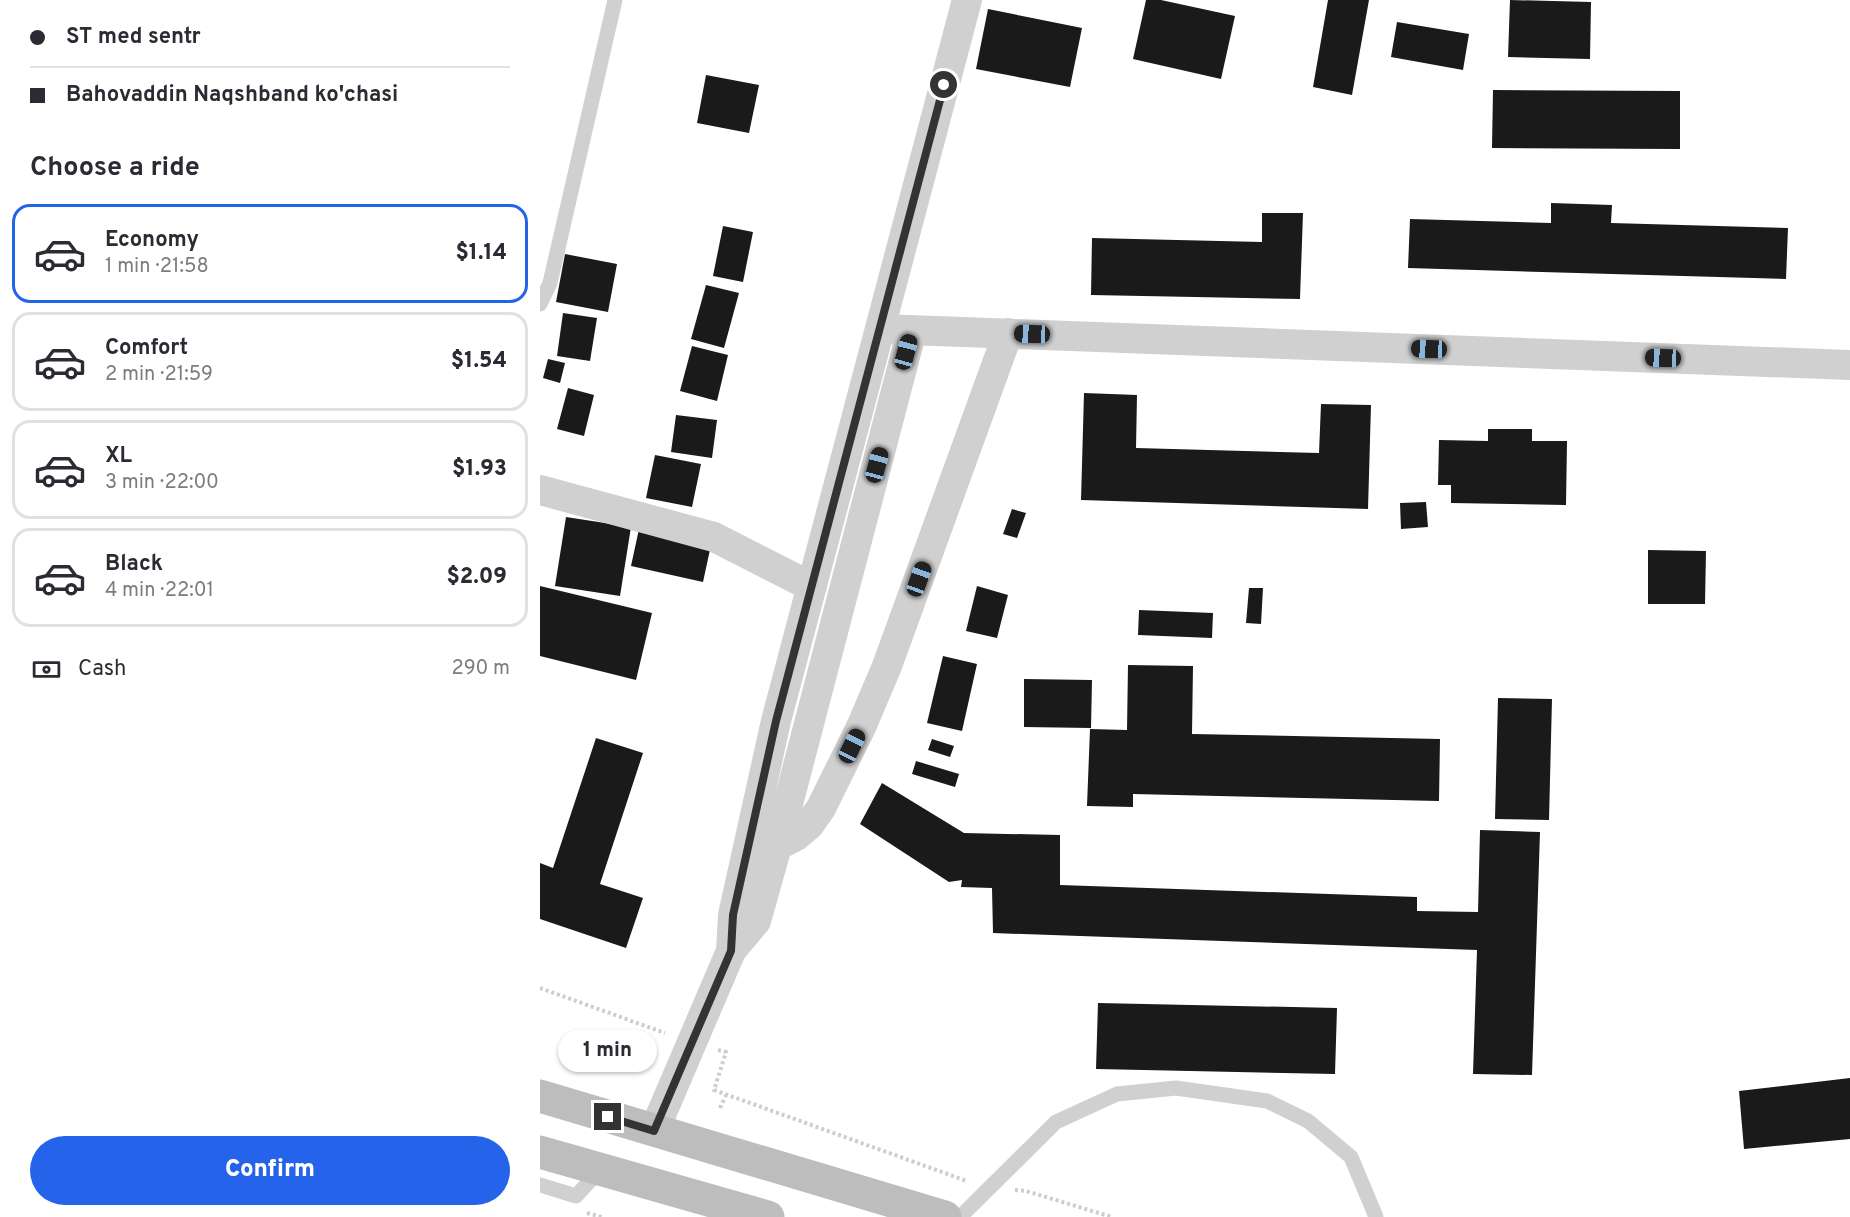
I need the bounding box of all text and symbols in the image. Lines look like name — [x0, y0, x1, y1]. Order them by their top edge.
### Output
text: ST med sentr — [66, 24, 201, 51]
route start — [930, 71, 957, 98]
text: Bahovaddin Naqshband ko'chasi — [66, 82, 398, 109]
text: Choose a ride — [30, 151, 200, 185]
icon: car — [33, 227, 87, 281]
text: Economy — [105, 227, 199, 254]
text: $1.14 — [455, 240, 507, 267]
text: 1 min · 21:58 — [105, 254, 209, 280]
car — [1014, 324, 1050, 344]
car — [893, 332, 919, 372]
icon: car — [33, 335, 87, 389]
text: Comfort — [105, 335, 188, 362]
car — [1411, 339, 1447, 359]
text: $1.54 — [451, 348, 507, 375]
car — [1645, 348, 1681, 368]
text: 2 min · 21:59 — [105, 362, 213, 388]
icon: car — [33, 443, 87, 497]
text: XL — [105, 443, 132, 470]
car — [864, 445, 890, 485]
text: $1.93 — [452, 456, 507, 483]
text: 3 min · 22:00 — [105, 470, 219, 496]
icon: car — [33, 551, 87, 605]
text: Black — [105, 551, 163, 578]
car — [904, 559, 934, 599]
text: $2.09 — [446, 564, 507, 591]
text: 4 min · 22:01 — [105, 578, 214, 604]
icon: cash — [30, 653, 63, 686]
text: Cash — [78, 656, 127, 683]
text: 290 m — [452, 656, 510, 682]
car — [836, 726, 868, 766]
callout: 1 min — [559, 1030, 658, 1072]
text: 1 min — [583, 1038, 632, 1064]
route end — [594, 1103, 621, 1130]
button: Confirm — [30, 1136, 510, 1205]

